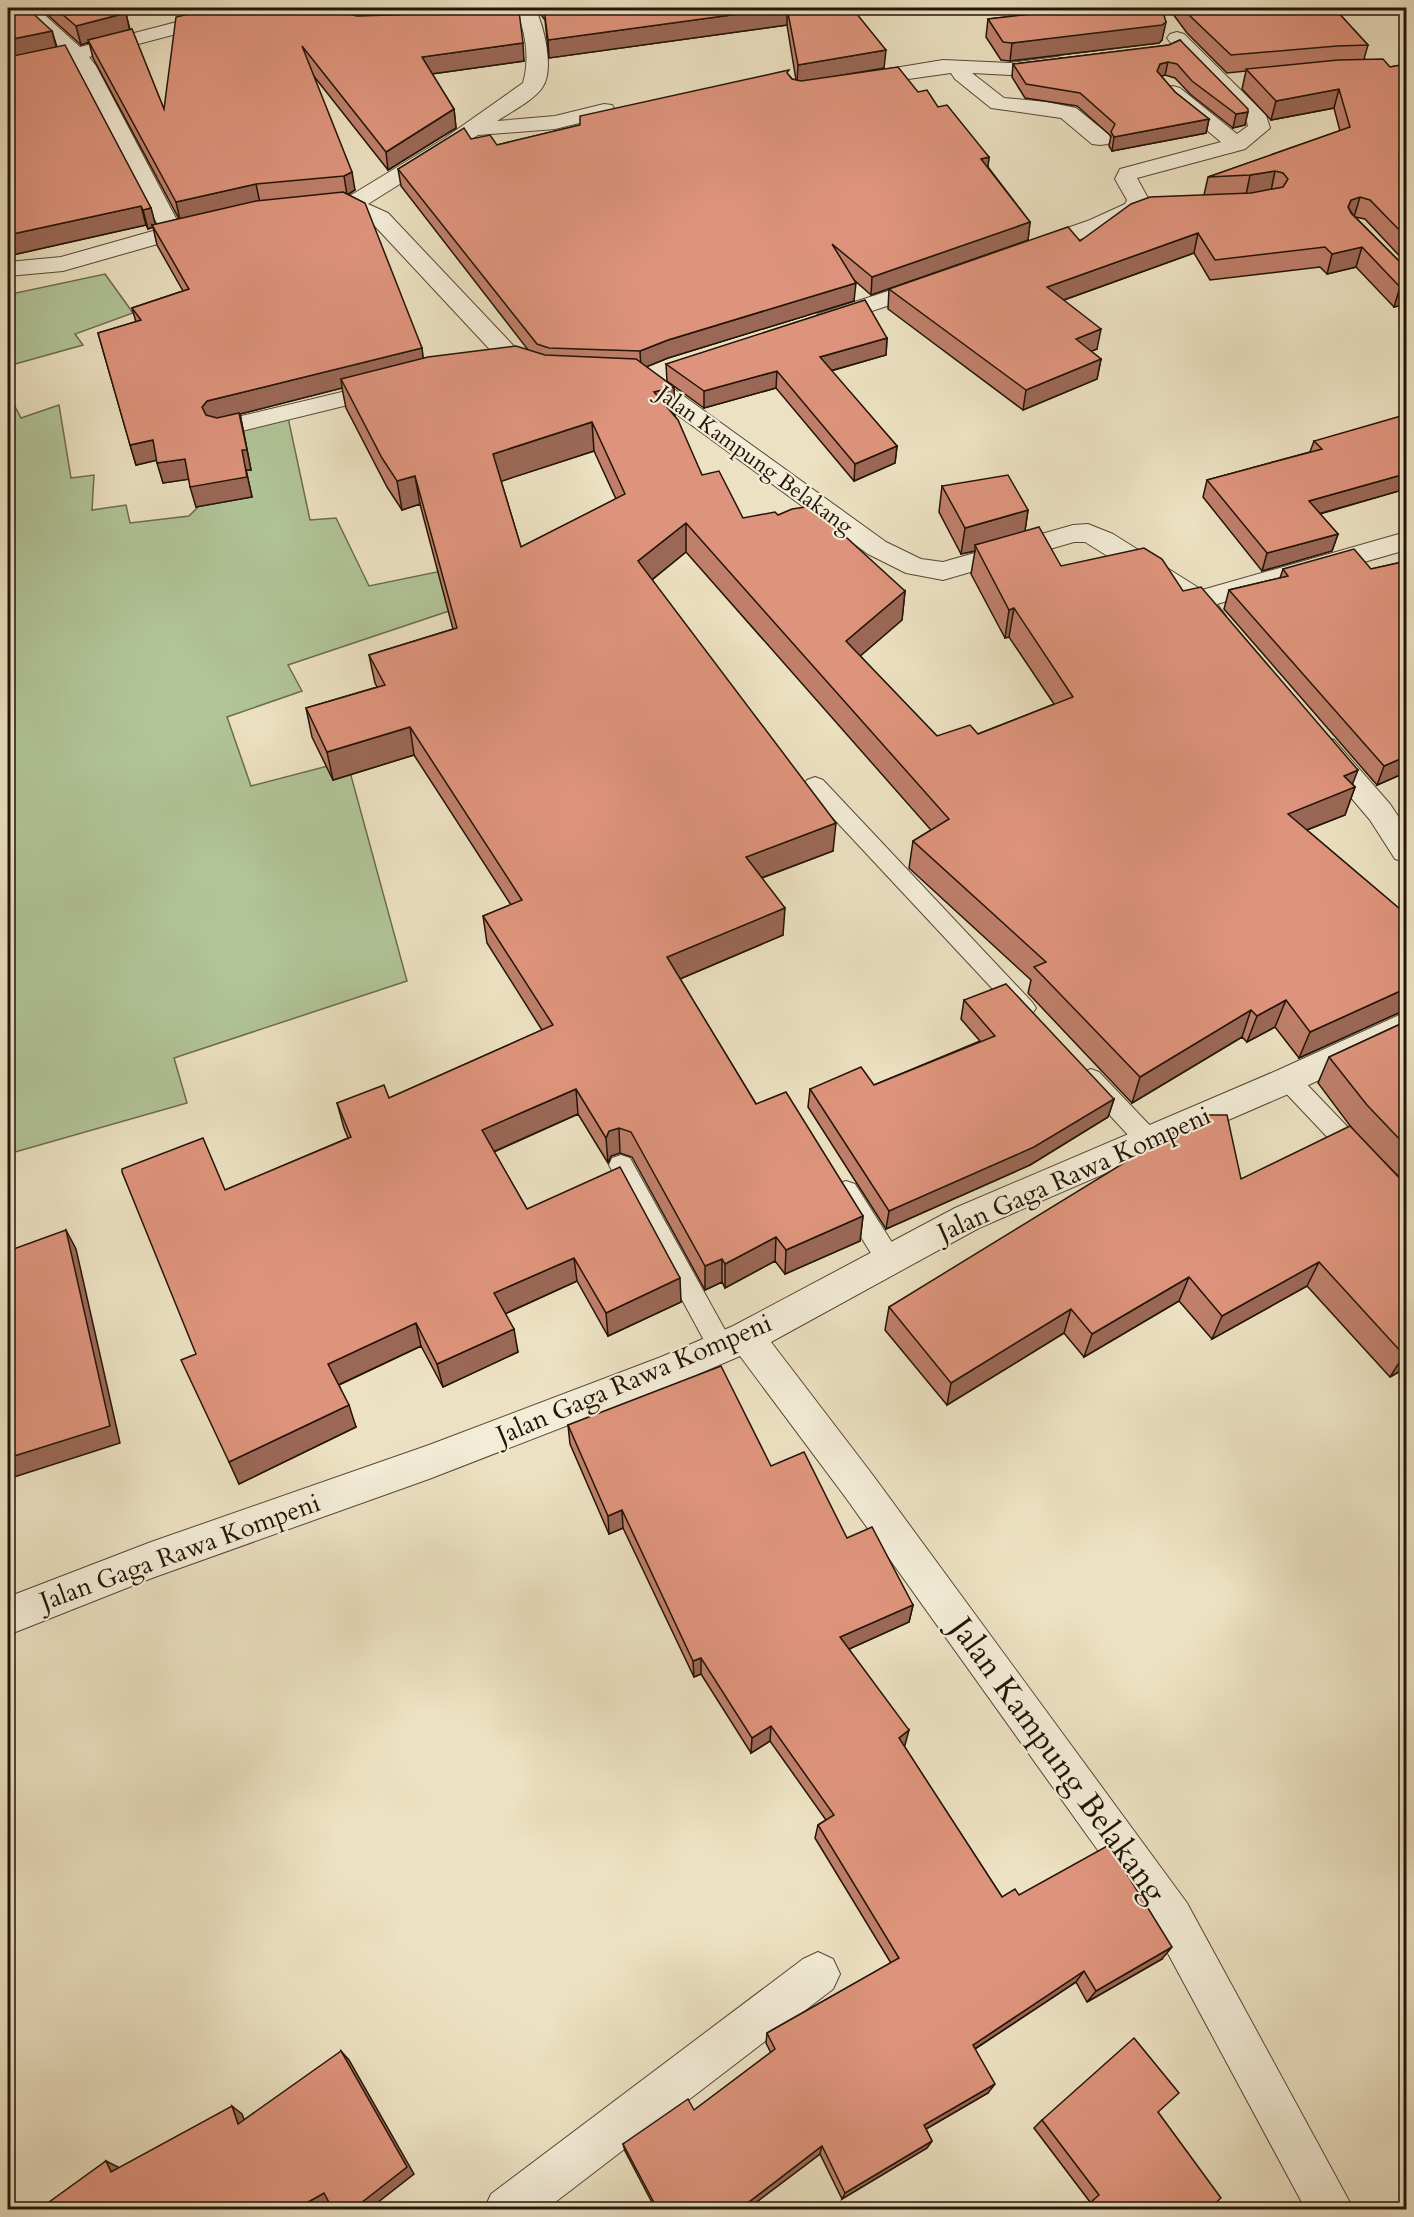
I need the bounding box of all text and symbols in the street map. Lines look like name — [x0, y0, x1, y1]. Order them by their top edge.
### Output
street label: Jalan Kampung Belakang — [648, 377, 860, 542]
street label: Jalan Gaga Rawa Kompeni — [928, 1098, 1216, 1252]
street label: Jalan Gaga Rawa Kompeni — [487, 1305, 777, 1454]
street label: Jalan Gaga Rawa Kompeni — [31, 1485, 325, 1620]
street label: Jalan Kampung Belakang — [937, 1605, 1177, 1912]

